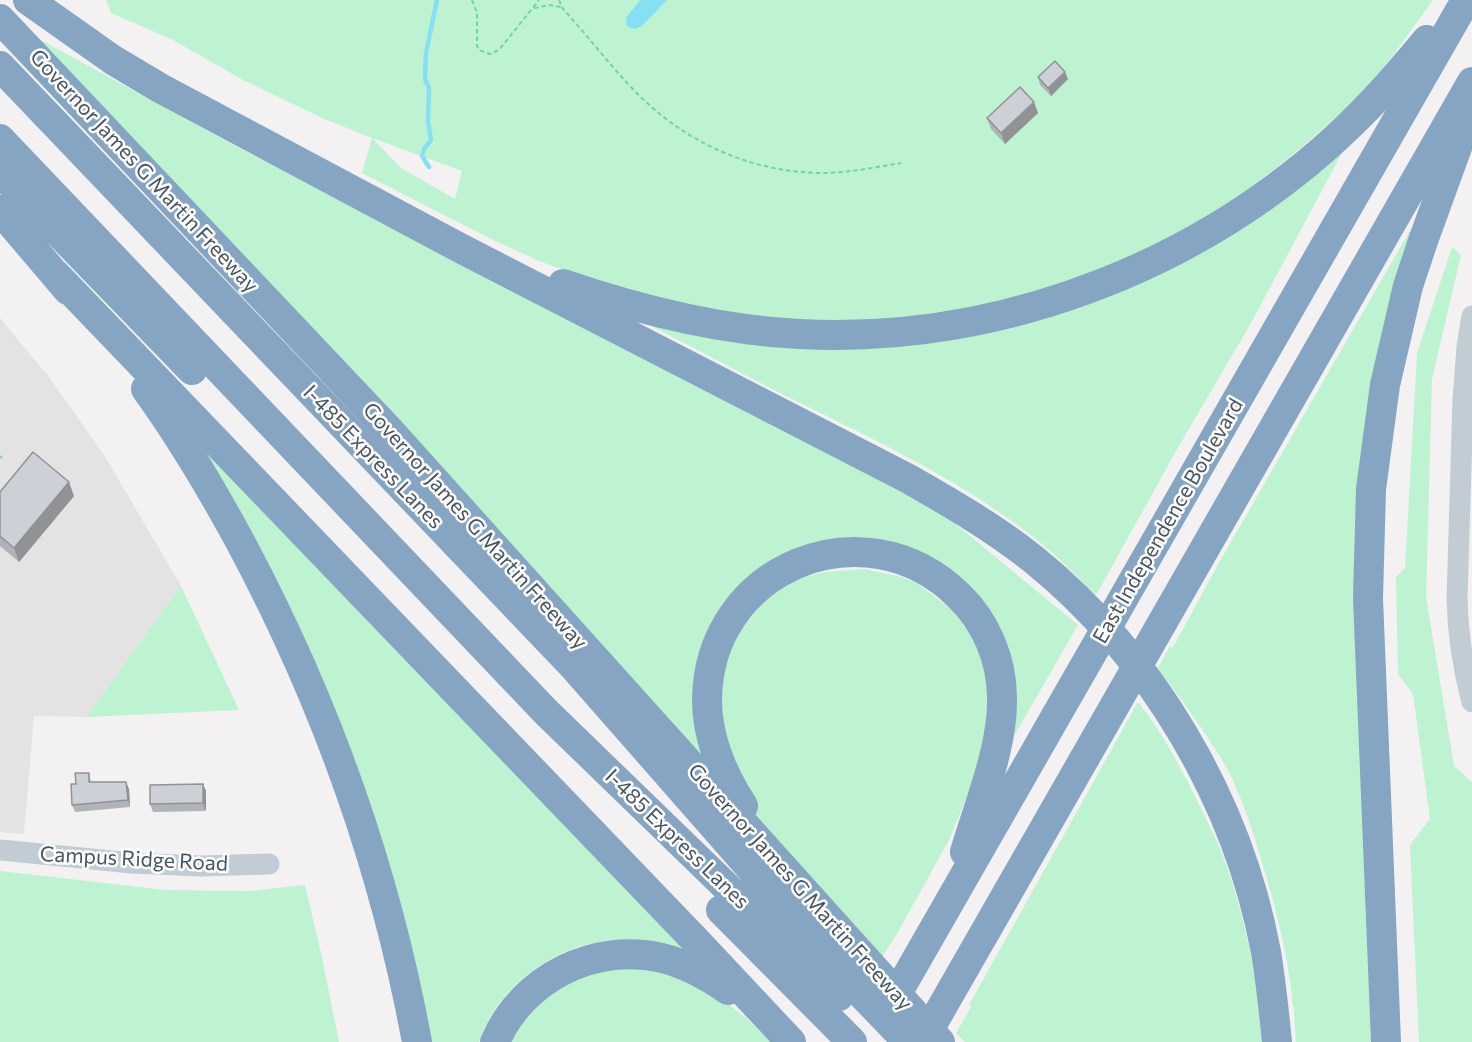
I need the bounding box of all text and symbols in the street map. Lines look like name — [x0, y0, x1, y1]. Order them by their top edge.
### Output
street label: Governor James G Martin Freeway — [25, 44, 263, 298]
street label: I-485 Express Lanes — [298, 380, 448, 534]
street label: East Independence Boulevard — [1087, 394, 1249, 648]
street label: Governor James G Martin Freeway — [358, 398, 592, 654]
street label: Governor James G Martin Freeway — [683, 759, 917, 1015]
street label: I-485 Express Lanes — [600, 764, 754, 914]
street label: Campus Ridge Road — [39, 841, 229, 877]

